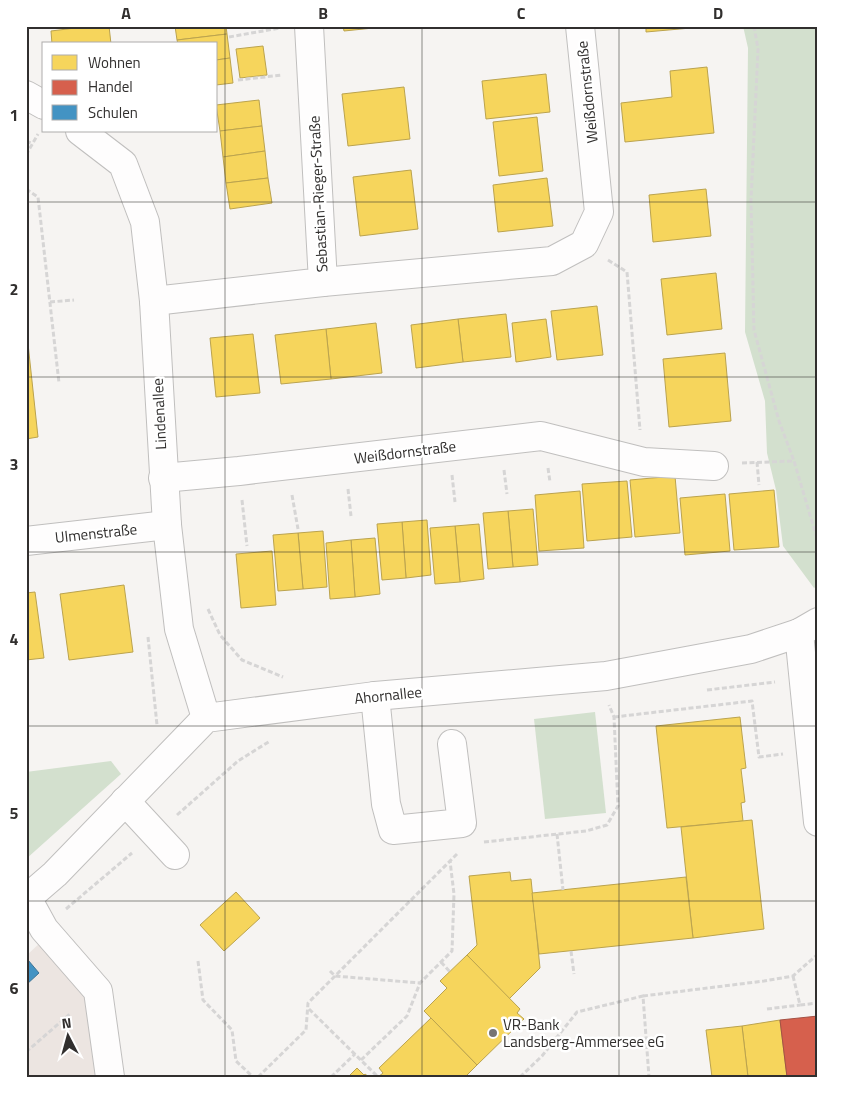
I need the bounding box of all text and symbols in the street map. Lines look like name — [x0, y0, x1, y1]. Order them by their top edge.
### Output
text: A — [121, 1, 131, 25]
text: B — [318, 1, 328, 25]
text: C — [517, 1, 526, 25]
text: D — [713, 1, 723, 25]
street label: Weißdornstraße — [570, 40, 604, 144]
legend — [42, 42, 218, 132]
text: Wohnen — [88, 51, 141, 74]
text: Handel — [88, 75, 133, 98]
text: Schulen — [88, 101, 138, 124]
text: 1 — [10, 103, 18, 127]
street label: Sebastian-Rieger-Straße — [302, 115, 334, 273]
text: 2 — [10, 277, 18, 301]
street label: Lindenallee — [146, 378, 172, 450]
street label: Weißdornstraße — [353, 434, 457, 470]
text: 3 — [10, 452, 18, 476]
street label: Ulmenstraße — [54, 517, 138, 549]
text: 4 — [10, 627, 19, 651]
street label: Ahornallee — [353, 680, 423, 710]
text: 5 — [10, 801, 19, 825]
text: 6 — [10, 976, 19, 1000]
north arrow — [42, 1010, 92, 1060]
text: N — [61, 1012, 73, 1034]
place label: VR-Bank Landsberg-Ammersee eG — [503, 1013, 664, 1053]
marker: VR-Bank Landsberg-Ammersee eG — [487, 1027, 499, 1039]

